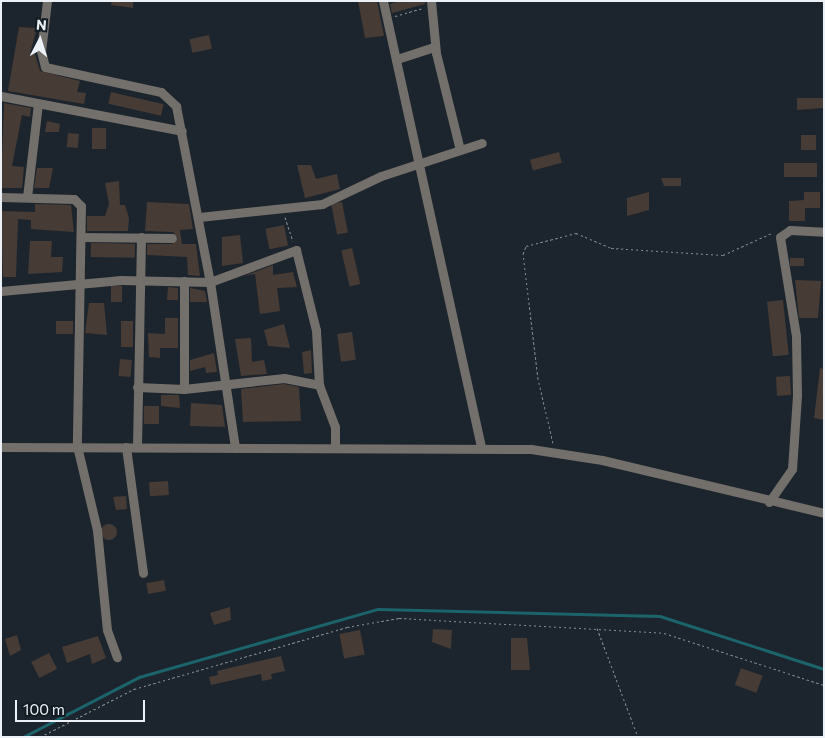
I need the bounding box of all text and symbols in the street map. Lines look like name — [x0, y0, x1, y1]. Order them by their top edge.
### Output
north arrow — [15, 15, 65, 65]
text: N — [35, 16, 47, 33]
scale bar — [18, 690, 148, 722]
text: 100 m — [23, 700, 65, 718]

